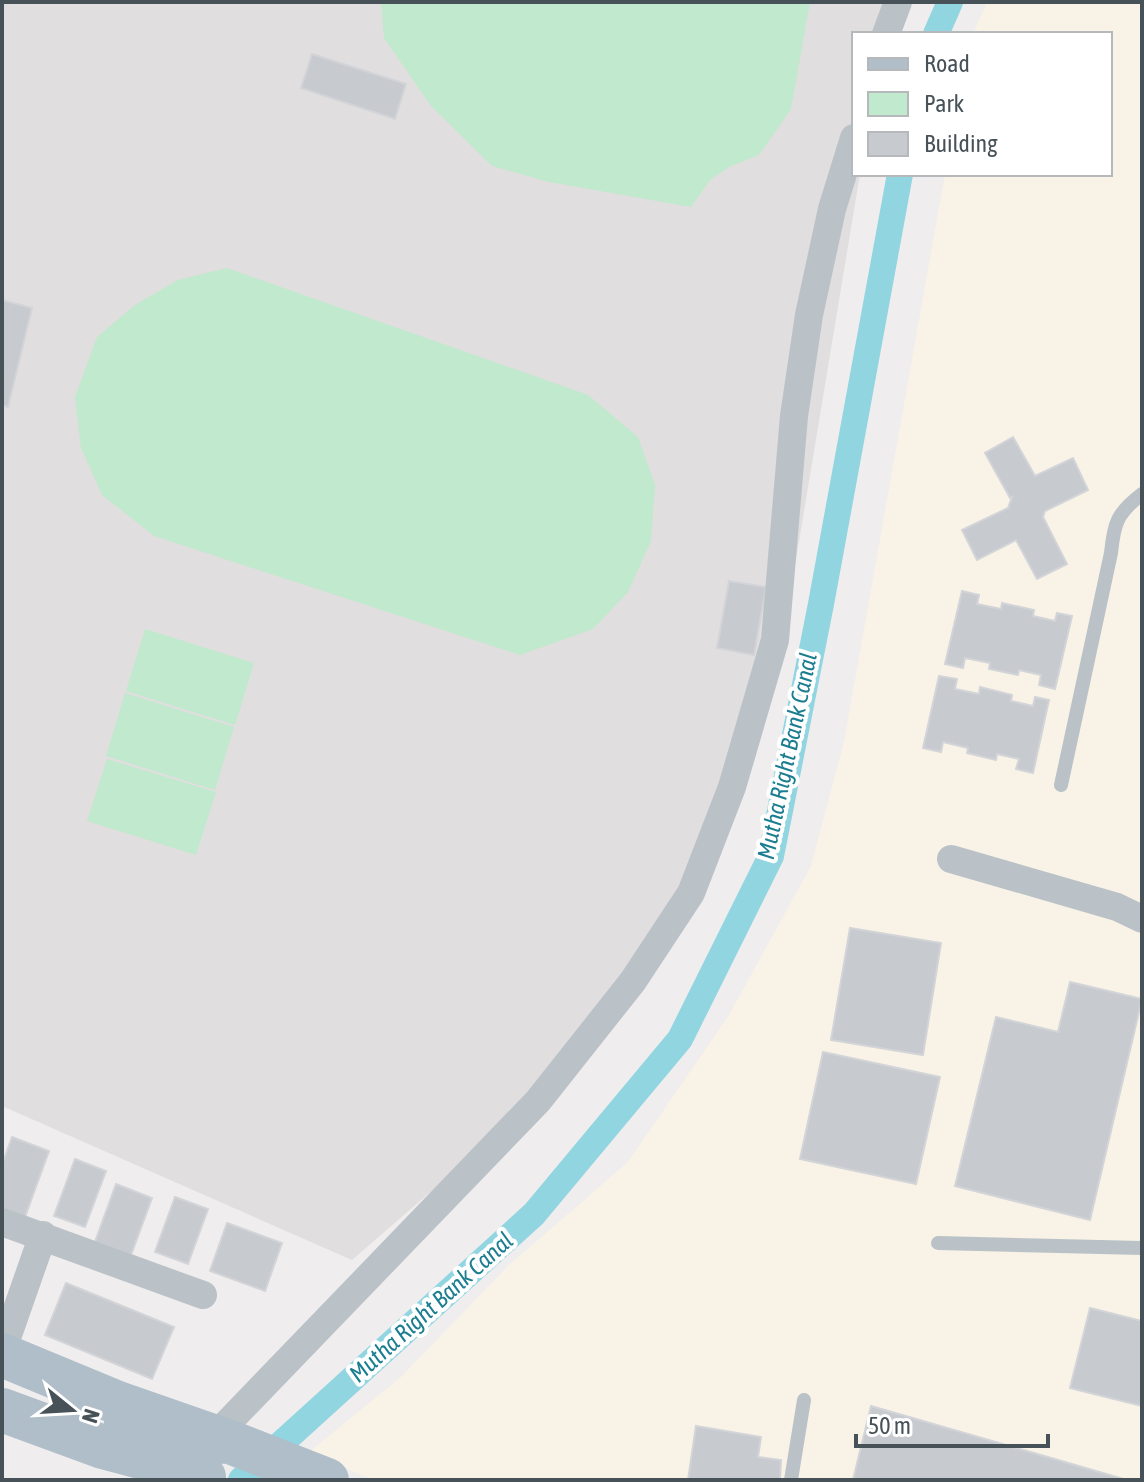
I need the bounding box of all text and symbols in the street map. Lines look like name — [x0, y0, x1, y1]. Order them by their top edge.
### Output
legend — [852, 32, 1112, 176]
text: Road — [924, 50, 970, 77]
text: Park — [924, 90, 965, 117]
text: Building — [924, 130, 998, 157]
water label: Mutha Right Bank Canal — [752, 650, 822, 862]
water label: Mutha Right Bank Canal — [344, 1227, 518, 1387]
north arrow — [32, 1370, 112, 1450]
scale bar — [856, 1398, 1048, 1448]
text: N — [77, 1406, 105, 1426]
text: 50 m — [868, 1412, 911, 1439]

